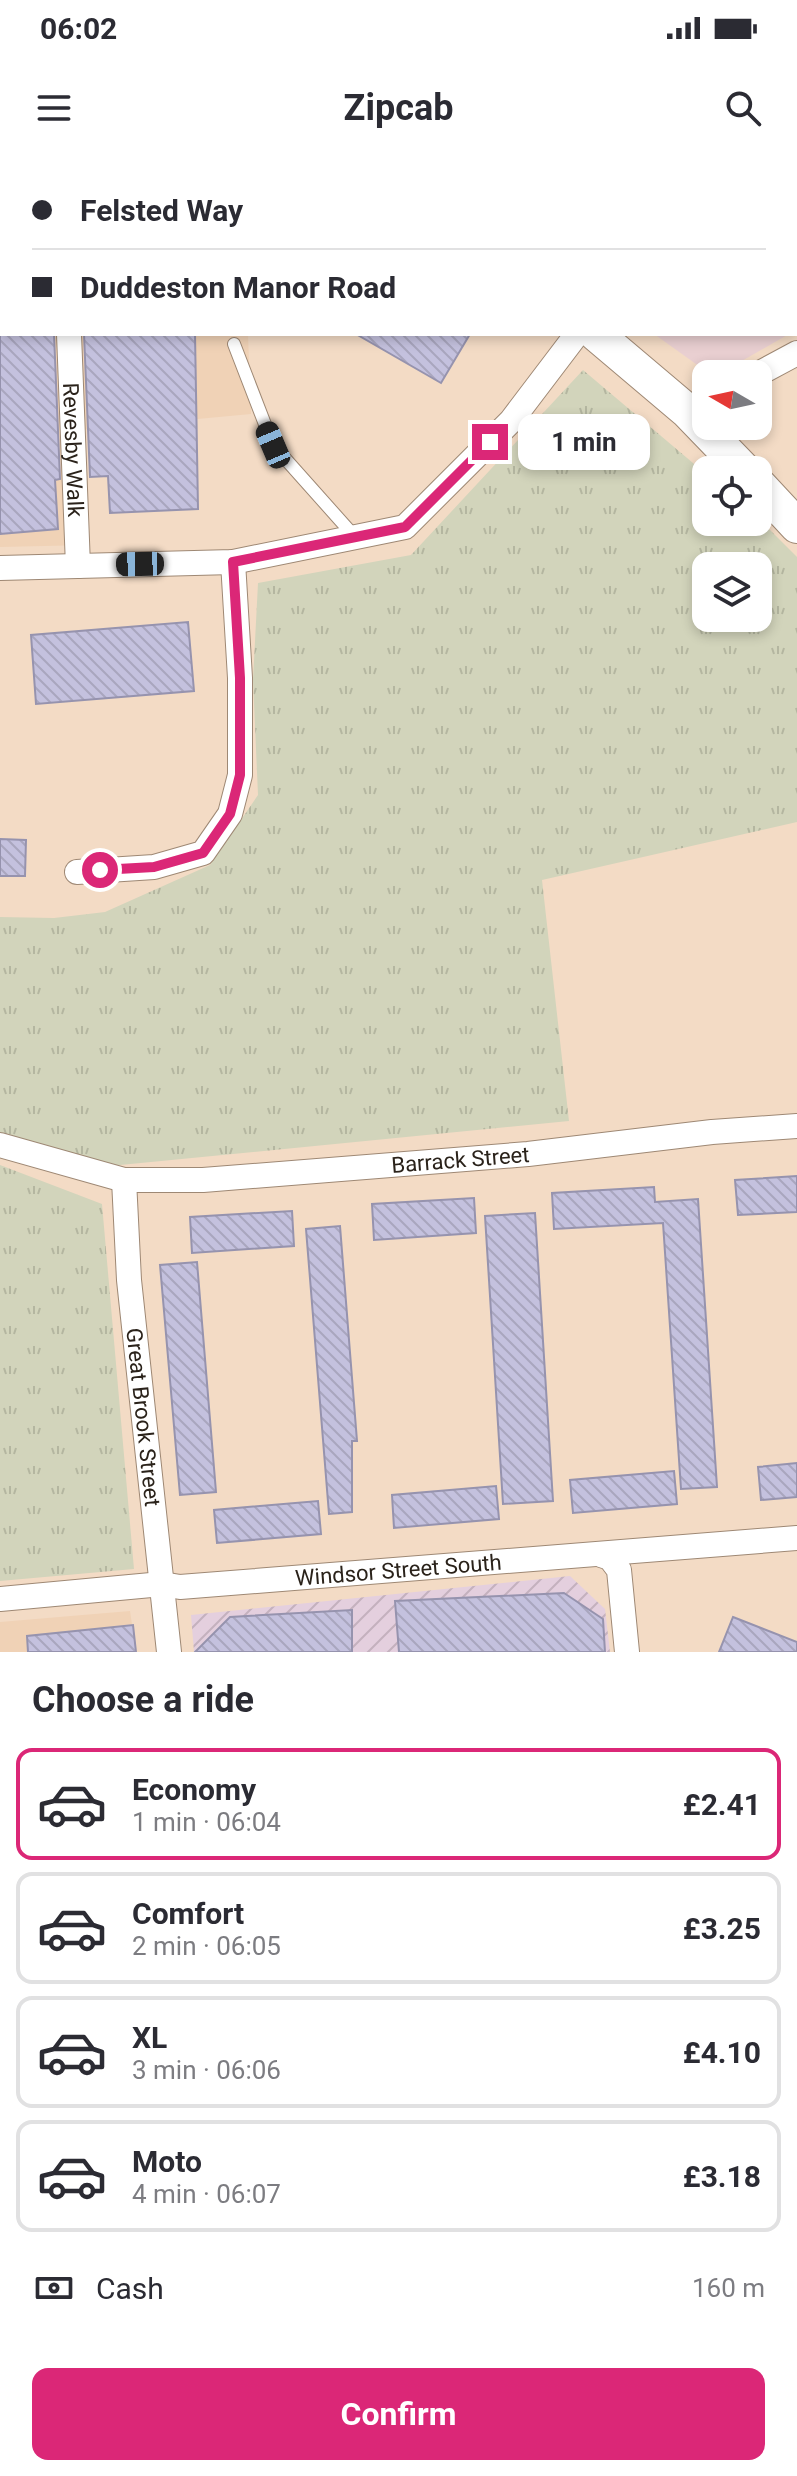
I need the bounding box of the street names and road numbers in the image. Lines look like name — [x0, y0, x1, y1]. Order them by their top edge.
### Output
street label: Revesby Walk — [58, 382, 89, 518]
street label: Barrack Street — [390, 1141, 530, 1177]
street label: Great Brook Street — [122, 1327, 166, 1508]
street label: Windsor Street South — [294, 1549, 503, 1590]

